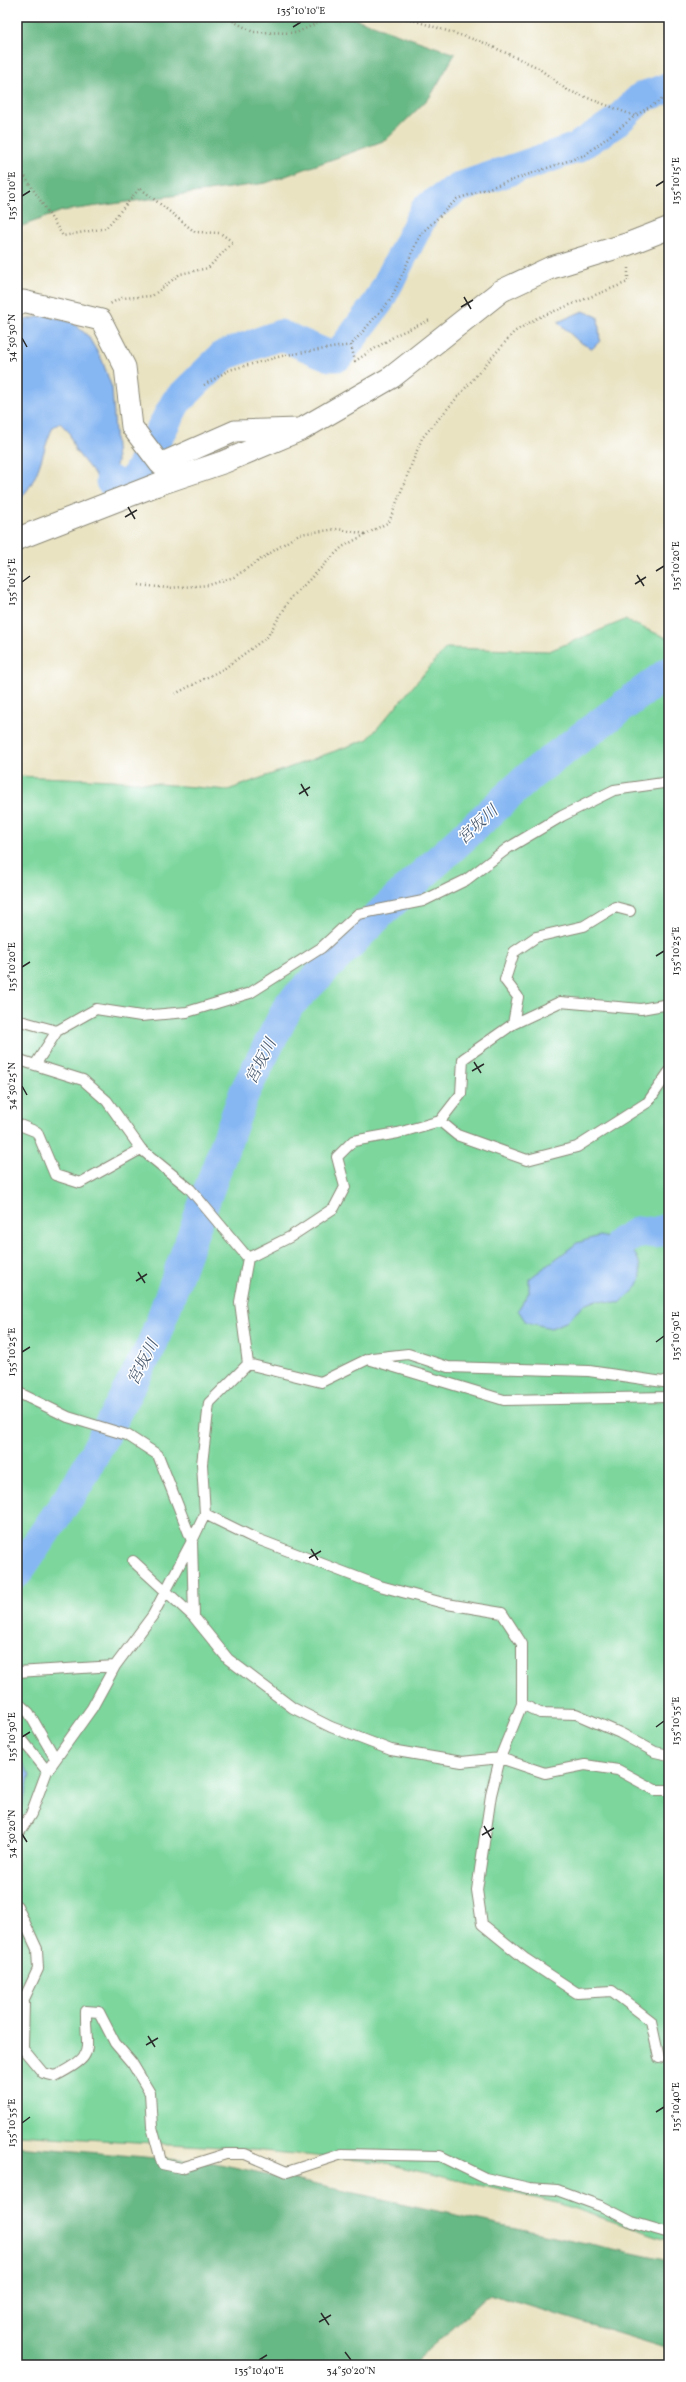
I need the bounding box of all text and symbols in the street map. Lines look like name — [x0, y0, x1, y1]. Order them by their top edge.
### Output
text: 135°10'10"E — [277, 4, 325, 18]
text: 135°10'15"E — [669, 157, 683, 205]
text: 135°10'10"E — [5, 172, 19, 220]
text: 34°50'30"N — [5, 313, 19, 362]
text: 135°10'20"E — [669, 541, 683, 591]
text: 135°10'15"E — [5, 558, 19, 606]
water label: 宮坂川 — [453, 800, 505, 850]
text: 135°10'25"E — [669, 927, 683, 975]
text: 135°10'20"E — [5, 942, 19, 992]
water label: 宮坂川 — [241, 1034, 283, 1088]
text: 34°50'25"N — [5, 1061, 19, 1110]
text: 135°10'30"E — [669, 1311, 683, 1361]
text: 135°10'25"E — [5, 1328, 19, 1376]
water label: 宮坂川 — [123, 1335, 165, 1389]
text: 135°10'35"E — [669, 1697, 683, 1745]
text: 135°10'30"E — [5, 1712, 19, 1762]
text: 34°50'20"N — [5, 1809, 19, 1858]
text: 135°10'40"E — [669, 2082, 683, 2132]
text: 135°10'35"E — [5, 2099, 19, 2147]
text: 135°10'40"E — [234, 2364, 284, 2378]
text: 34°50'20"N — [327, 2364, 376, 2378]

